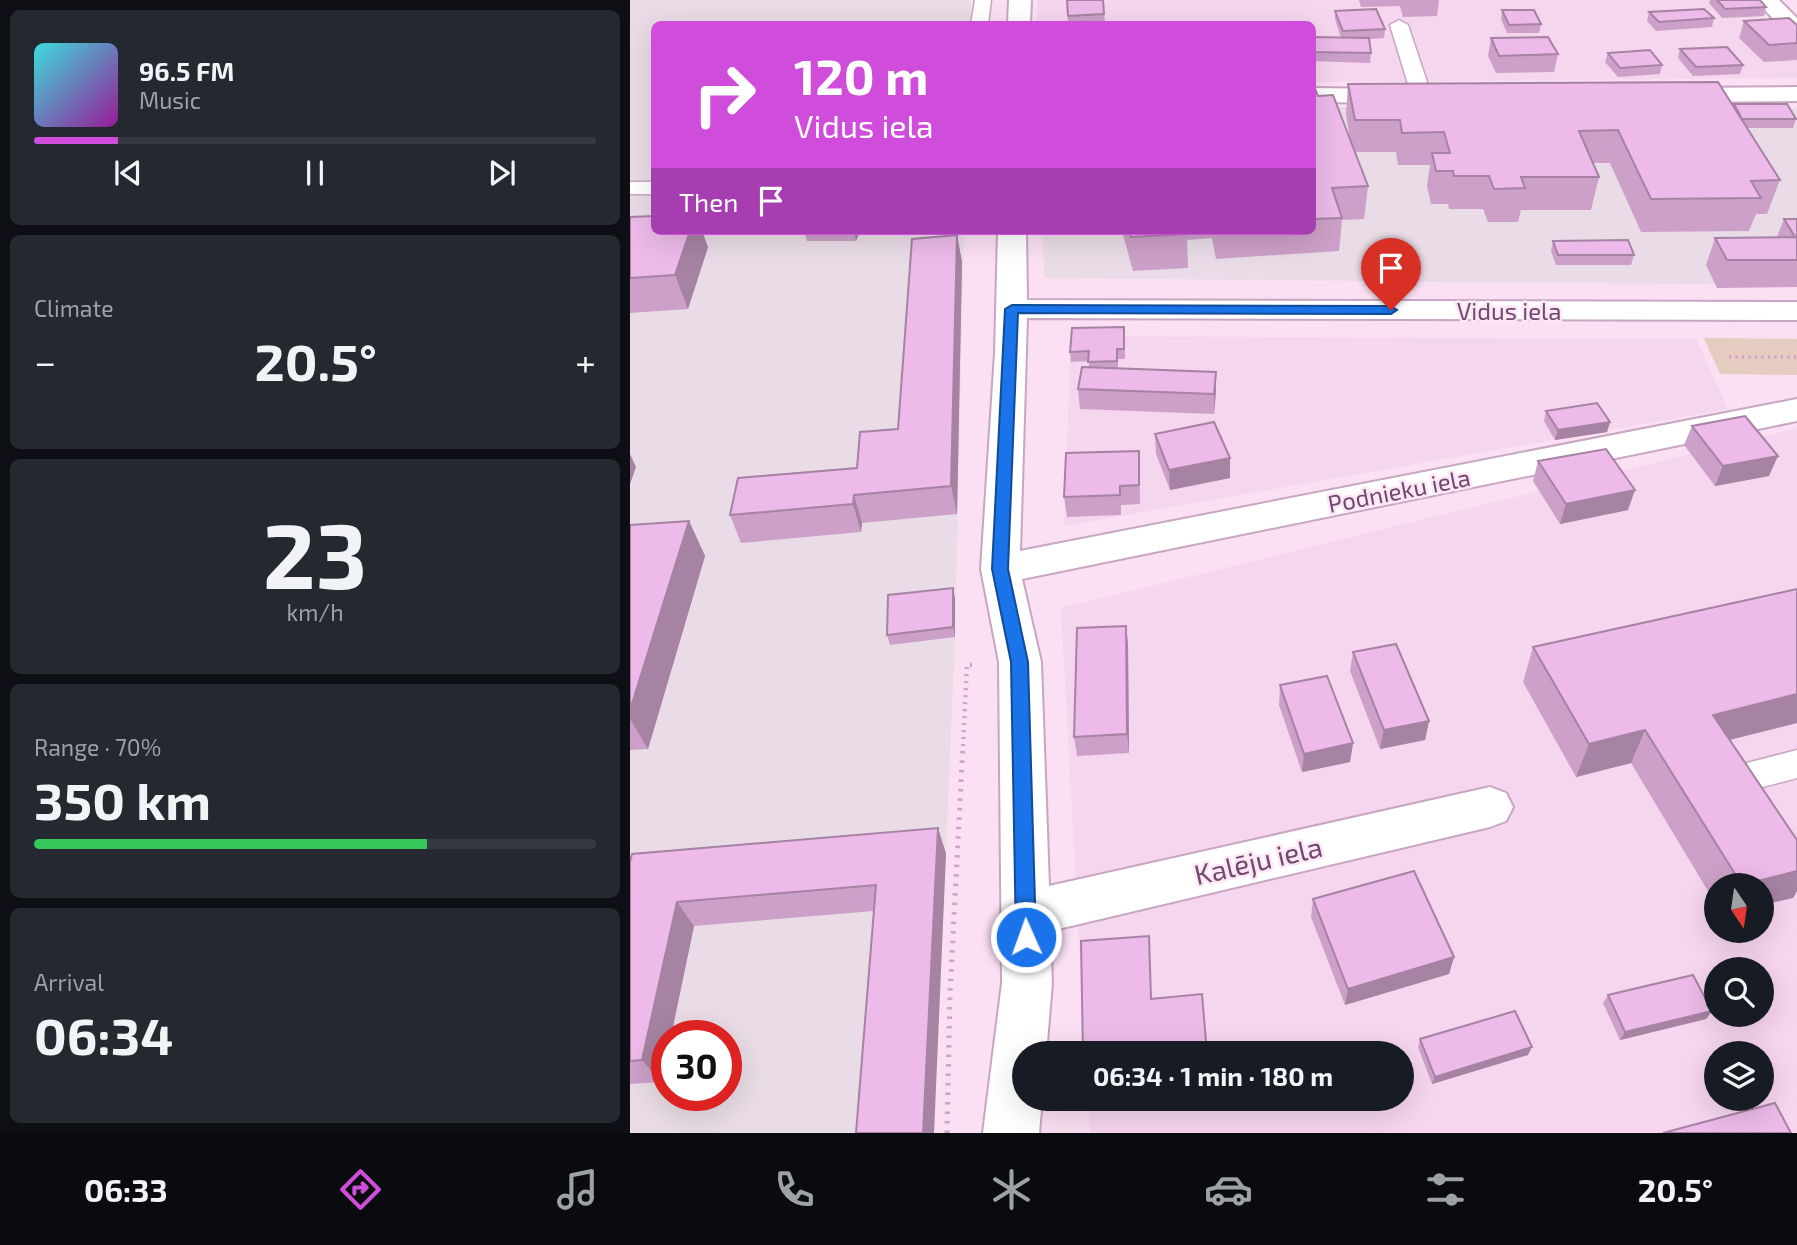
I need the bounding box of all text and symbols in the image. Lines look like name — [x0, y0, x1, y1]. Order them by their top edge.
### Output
text: 120 m — [794, 46, 928, 105]
icon: right — [679, 49, 770, 140]
text: 96.5 FM — [139, 55, 234, 86]
text: Music — [139, 86, 201, 114]
text: Vidus iela — [794, 106, 934, 144]
icon: previous — [109, 154, 147, 192]
icon: pause — [296, 154, 334, 192]
icon: next — [483, 154, 521, 192]
icon: arrive — [752, 182, 790, 220]
text: Then — [679, 186, 738, 217]
pin — [1361, 238, 1421, 310]
icon: arrive — [1372, 249, 1410, 287]
text: Climate — [34, 294, 114, 322]
street label: Vidus iela — [1457, 296, 1561, 325]
text: 20.5° — [254, 329, 377, 391]
text: − — [34, 338, 56, 384]
text: + — [575, 338, 596, 384]
street label: Podnieku iela — [1325, 462, 1473, 518]
text: 23 — [263, 498, 367, 607]
text: km/h — [286, 598, 344, 626]
text: Range · 70% — [34, 733, 161, 761]
text: 350 km — [34, 768, 211, 830]
street label: Kalēju iela — [1191, 829, 1325, 891]
north arrow — [1704, 873, 1774, 943]
map controls — [1704, 873, 1774, 1111]
position arrow — [989, 900, 1063, 974]
button: search — [1704, 957, 1774, 1027]
text: Arrival — [34, 968, 104, 996]
text: 06:34 — [34, 1003, 173, 1065]
speed limit sign: 30 — [651, 1020, 742, 1111]
button: layers — [1704, 1041, 1774, 1111]
text: 06:34 · 1 min · 180 m — [1093, 1060, 1333, 1091]
icon: directions — [336, 1165, 385, 1214]
icon: music — [553, 1165, 602, 1214]
icon: phone — [770, 1165, 819, 1214]
icon: climate — [987, 1165, 1036, 1214]
icon: car — [1204, 1165, 1253, 1214]
icon: filters — [1421, 1165, 1470, 1214]
text: 06:33 — [84, 1170, 168, 1208]
text: 20.5° — [1638, 1170, 1713, 1208]

